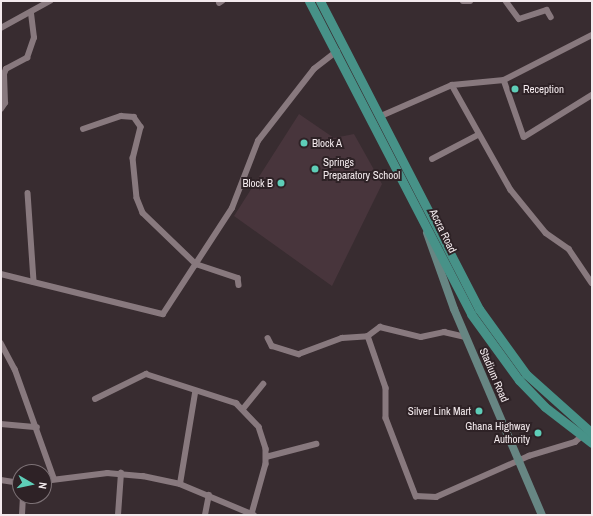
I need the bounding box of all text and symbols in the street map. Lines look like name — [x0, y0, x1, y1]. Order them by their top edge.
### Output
place label: Reception — [523, 82, 564, 96]
marker: Reception — [510, 84, 520, 94]
place label: Block A — [312, 136, 343, 150]
marker: Block A — [299, 138, 309, 148]
place label: Springs Preparatory School — [323, 156, 400, 182]
marker: Springs Preparatory School — [310, 164, 320, 174]
place label: Block B — [242, 176, 273, 190]
marker: Block B — [276, 178, 286, 188]
street label: Accra Road — [427, 207, 459, 255]
street label: Stadium Road — [477, 346, 511, 404]
place label: Silver Link Mart — [408, 404, 471, 418]
marker: Silver Link Mart — [474, 406, 484, 416]
place label: Ghana Highway Authority — [465, 420, 530, 446]
marker: Ghana Highway Authority — [533, 428, 543, 438]
north arrow — [12, 464, 52, 504]
text: N — [35, 481, 50, 490]

